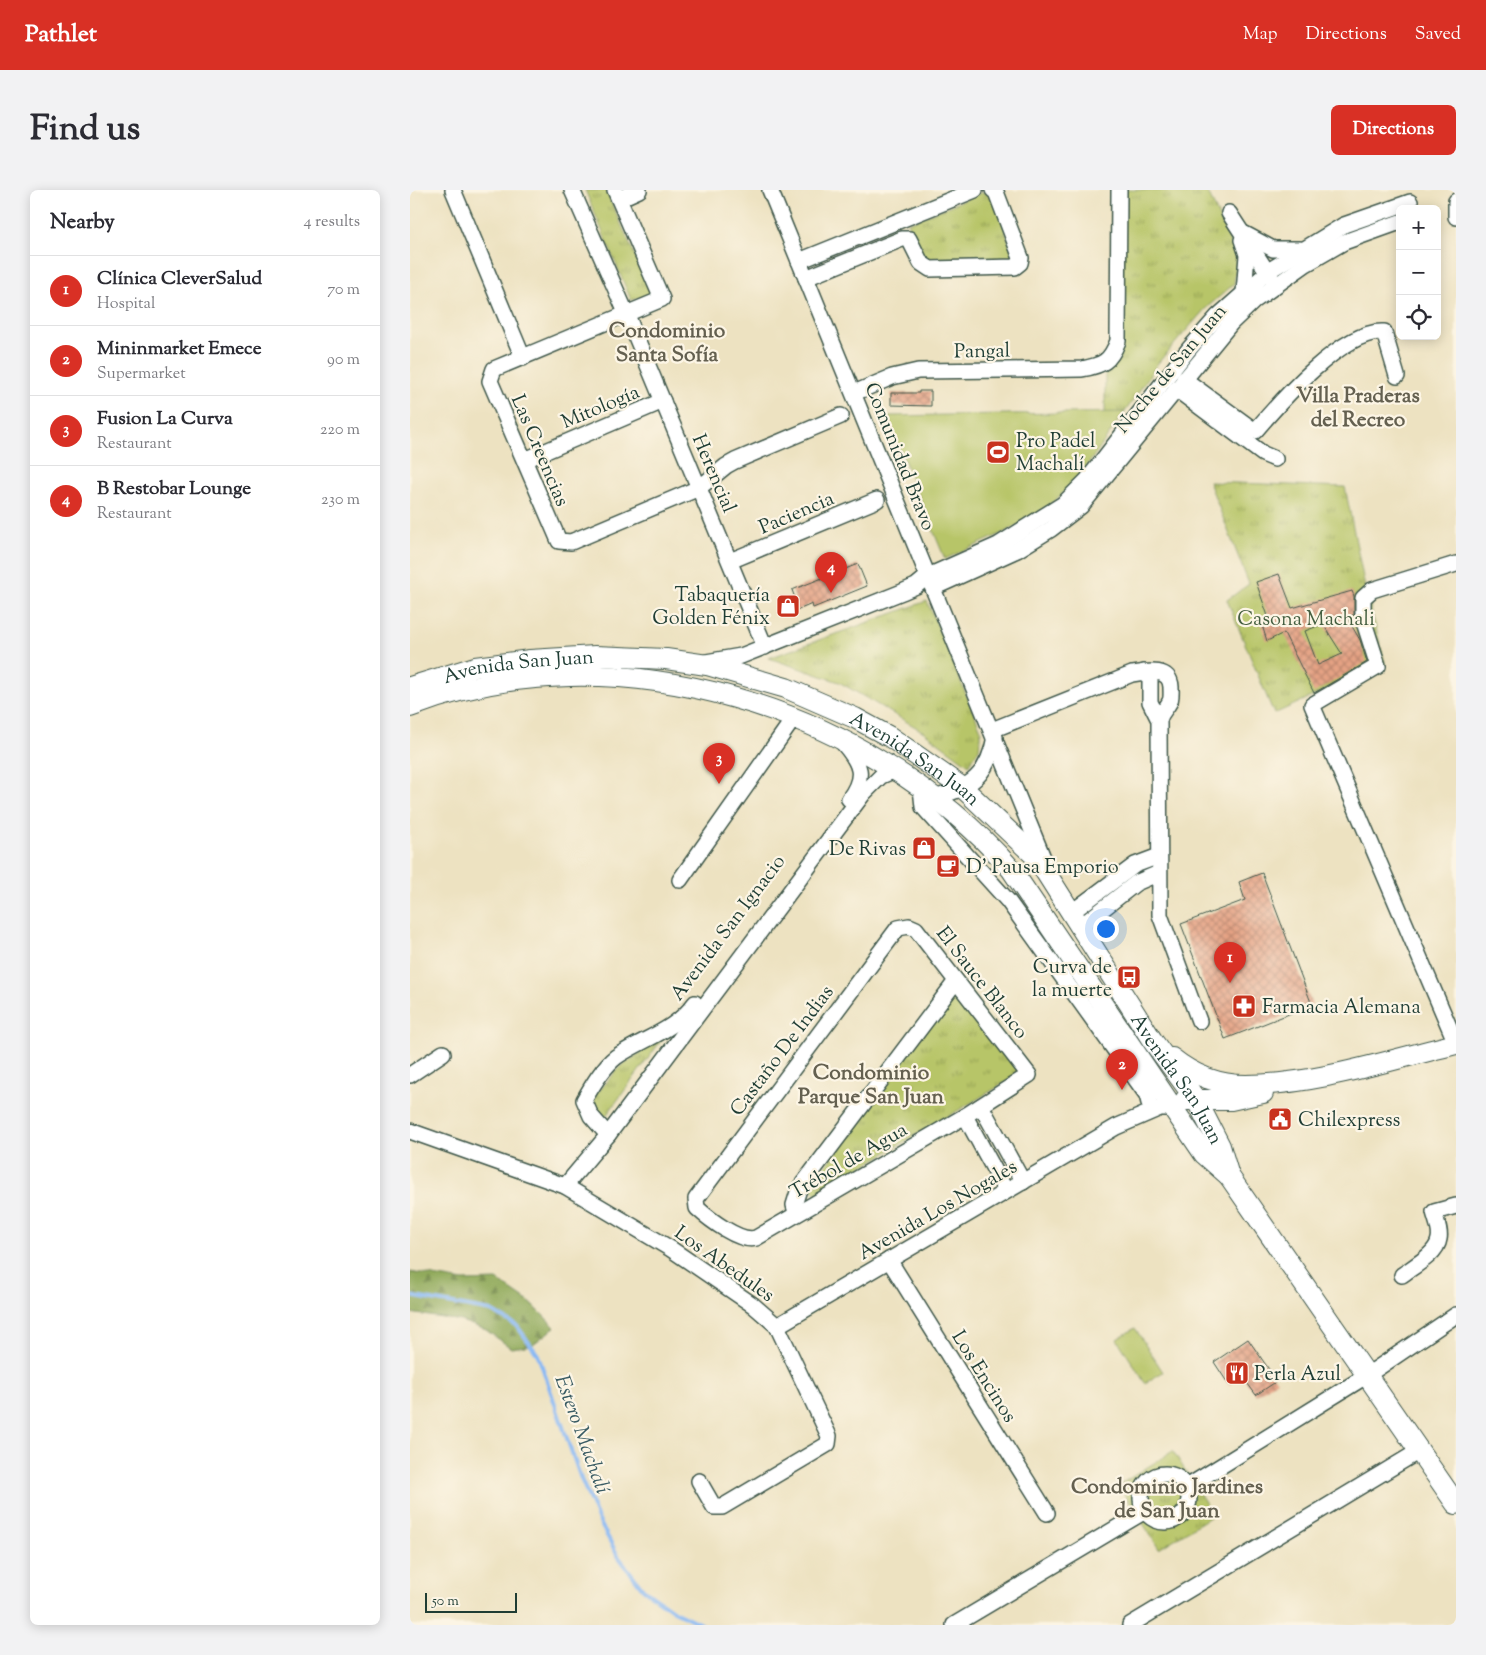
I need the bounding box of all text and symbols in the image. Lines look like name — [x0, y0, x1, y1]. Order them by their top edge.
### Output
text: Pathlet — [25, 18, 97, 52]
text: Map — [1243, 22, 1278, 48]
text: Directions — [1306, 22, 1387, 48]
text: Saved — [1415, 22, 1461, 48]
text: Find us — [30, 105, 140, 156]
button: Directions — [1331, 105, 1456, 155]
map controls — [1396, 205, 1441, 340]
button: + — [1396, 205, 1441, 250]
text: Nearby — [50, 208, 115, 238]
text: 4 results — [304, 211, 360, 234]
button: − — [1396, 250, 1441, 295]
text: Clínica CleverSalud — [97, 266, 262, 293]
text: 1 — [63, 279, 69, 302]
text: 70 m — [327, 279, 360, 302]
text: Hospital — [97, 293, 155, 316]
button: locate — [1396, 295, 1441, 340]
street label: Noche de San Juan — [1109, 299, 1235, 441]
district label: Condominio Santa Sofía — [609, 317, 726, 371]
text: Mininmarket Emece — [97, 336, 262, 363]
street label: Pangal — [954, 338, 1011, 367]
text: 2 — [62, 349, 70, 372]
text: 90 m — [327, 349, 360, 372]
text: Supermarket — [97, 363, 186, 386]
street label: Mitología — [557, 379, 645, 438]
street label: Comunidad Bravo — [856, 379, 942, 535]
district label: Villa Praderas del Recreo — [1296, 382, 1420, 436]
street label: Las Creencias — [502, 391, 575, 511]
text: Fusion La Curva — [97, 406, 233, 433]
text: 3 — [63, 419, 69, 442]
text: 220 m — [320, 419, 360, 442]
place label: Pro Padel Machalí — [1016, 428, 1096, 480]
street label: Herencial — [683, 430, 742, 518]
text: Restaurant — [97, 433, 172, 456]
sports icon: Pro Padel Machalí — [985, 439, 1011, 465]
text: B Restobar Lounge — [97, 476, 251, 503]
street label: Paciencia — [755, 485, 839, 543]
text: 4 — [62, 489, 70, 512]
text: 230 m — [321, 489, 360, 512]
text: Restaurant — [97, 503, 172, 526]
pin: 4 — [815, 552, 847, 593]
place label: Tabaquería Golden Fénix — [652, 582, 770, 634]
shop icon: Tabaquería Golden Fénix — [775, 593, 801, 619]
park label: Casona Machali — [1237, 606, 1375, 635]
street label: Avenida San Juan — [440, 644, 595, 693]
street label: Avenida San Juan — [844, 706, 986, 814]
pin: 3 — [703, 743, 735, 784]
shop icon: De Rivas — [911, 835, 937, 861]
place label: De Rivas — [829, 836, 906, 865]
street label: Avenida San Ignacio — [664, 849, 794, 1008]
cafe icon: D' Pausa Emporio — [935, 853, 961, 879]
place label: D' Pausa Emporio — [966, 854, 1119, 883]
your location — [1093, 916, 1119, 942]
street label: El Sauce Blanco — [928, 921, 1034, 1046]
pin: 1 — [1214, 942, 1246, 983]
place label: Curva de la muerte — [1032, 954, 1112, 1006]
bus stop icon: Curva de la muerte — [1116, 964, 1142, 990]
street label: Castaño De Indias — [724, 980, 842, 1123]
pharmacy icon: Farmacia Alemana — [1231, 993, 1257, 1019]
place label: Farmacia Alemana — [1262, 994, 1421, 1023]
street label: Avenida San Juan — [1122, 1008, 1229, 1151]
pin: 2 — [1106, 1049, 1138, 1090]
district label: Condominio Parque San Juan — [798, 1059, 945, 1113]
public building icon: Chilexpress — [1267, 1106, 1293, 1132]
place label: Chilexpress — [1298, 1107, 1401, 1136]
street label: Trébol de Agua — [785, 1117, 913, 1208]
street label: Avenida Los Nogales — [853, 1154, 1023, 1269]
street label: Los Abedules — [667, 1220, 780, 1310]
street label: Los Encinos — [943, 1326, 1023, 1429]
restaurant icon: Perla Azul — [1224, 1360, 1250, 1386]
place label: Perla Azul — [1254, 1361, 1342, 1390]
water label: Estero Machalí — [546, 1371, 617, 1499]
district label: Condominio Jardines de San Juan — [1071, 1473, 1263, 1527]
scale bar — [425, 1590, 518, 1613]
text: 50 m — [432, 1592, 459, 1612]

